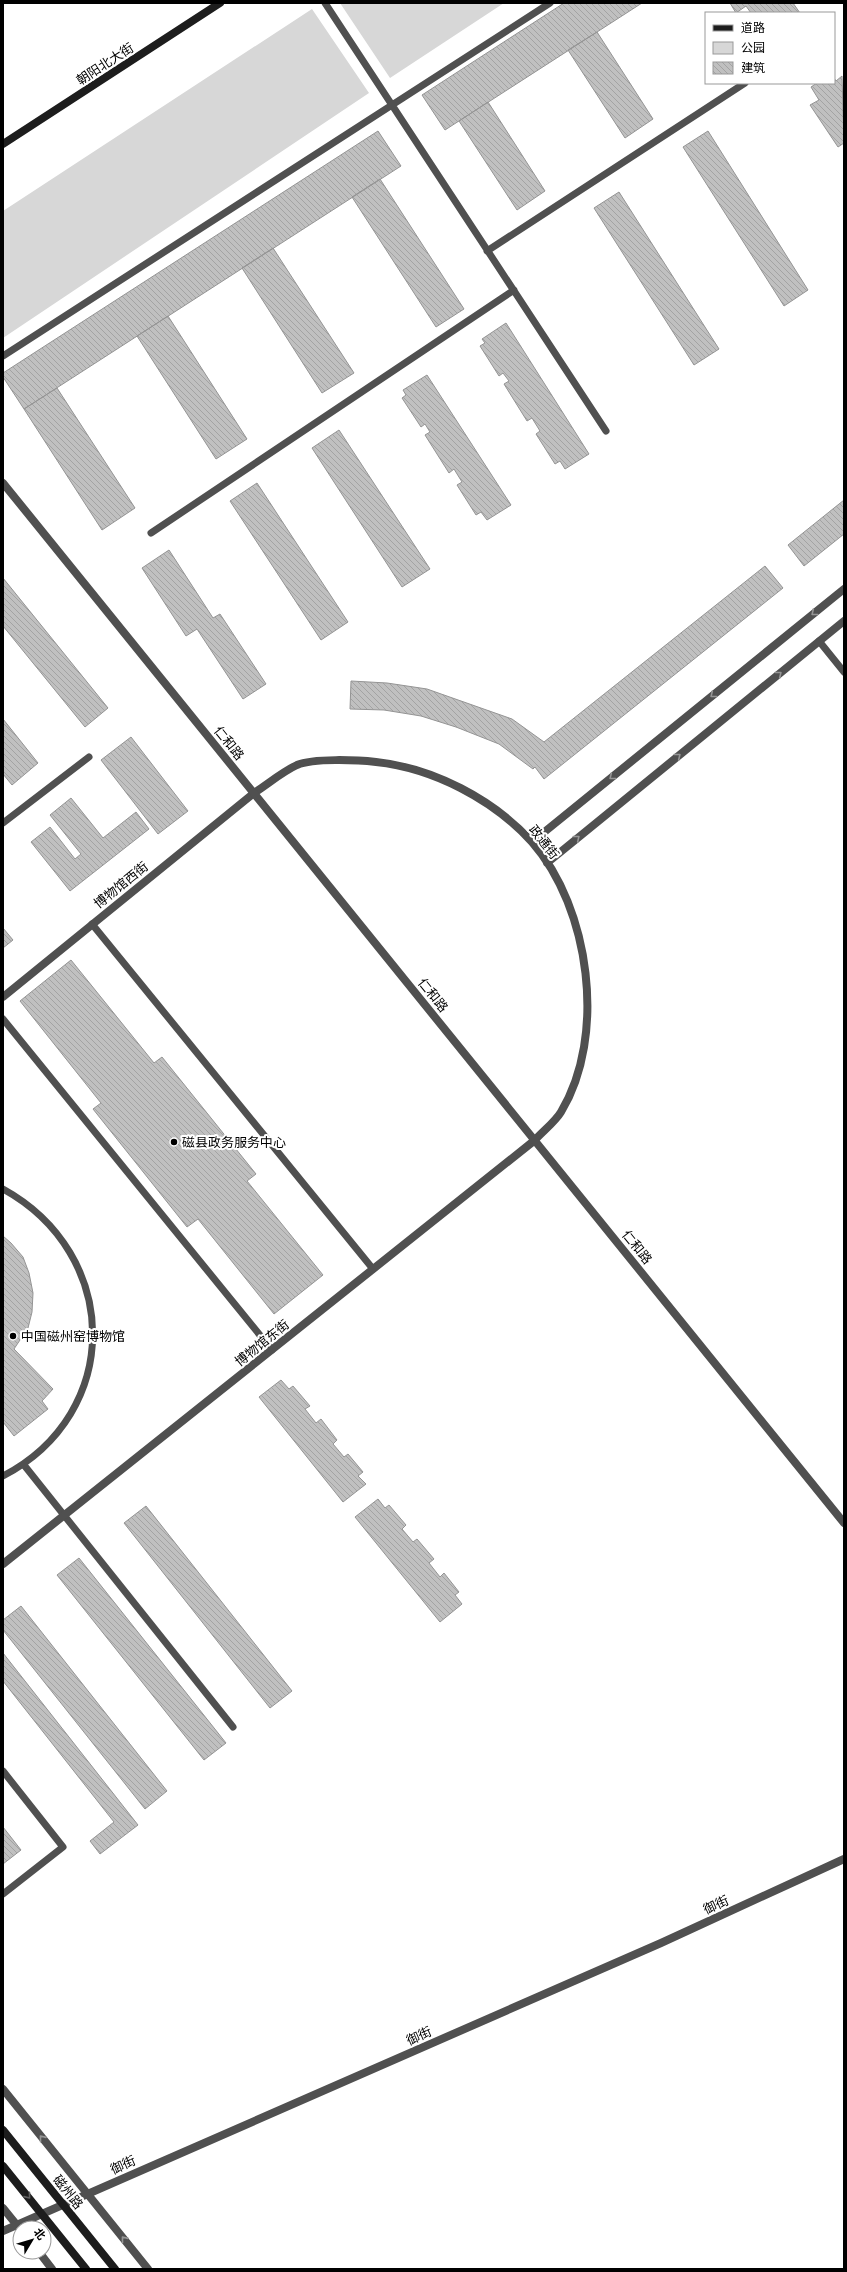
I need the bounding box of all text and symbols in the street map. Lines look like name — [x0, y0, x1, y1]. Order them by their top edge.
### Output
legend — [705, 12, 835, 84]
text: 道路 — [741, 20, 765, 36]
street label: 朝阳北大街 — [73, 39, 137, 89]
text: 公园 — [741, 40, 765, 56]
text: 建筑 — [741, 60, 765, 76]
one-way arrow — [811, 609, 818, 616]
one-way arrow — [774, 672, 781, 679]
one-way arrow — [710, 691, 717, 698]
street label: 仁和路 — [210, 722, 248, 764]
one-way arrow — [673, 754, 680, 761]
one-way arrow — [609, 773, 617, 780]
street label: 政通街 — [525, 821, 563, 863]
one-way arrow — [572, 836, 580, 843]
street label: 博物馆西街 — [90, 858, 152, 912]
street label: 仁和路 — [414, 974, 452, 1016]
place label: 磁县政务服务中心 — [182, 1134, 286, 1151]
marker: 磁县政务服务中心 — [169, 1137, 179, 1147]
street label: 仁和路 — [618, 1226, 656, 1268]
street label: 博物馆东街 — [231, 1316, 293, 1370]
place label: 中国磁州窑博物馆 — [21, 1328, 125, 1345]
marker: 中国磁州窑博物馆 — [8, 1331, 18, 1341]
street label: 御街 — [701, 1892, 731, 1918]
street label: 御街 — [404, 2023, 434, 2049]
one-way arrow — [40, 2135, 47, 2142]
street label: 御街 — [108, 2152, 138, 2178]
street label: 磁州路 — [49, 2171, 87, 2213]
one-way arrow — [23, 2192, 30, 2199]
north arrow — [12, 2220, 52, 2260]
text: 北 — [31, 2225, 49, 2242]
one-way arrow — [121, 2236, 128, 2243]

